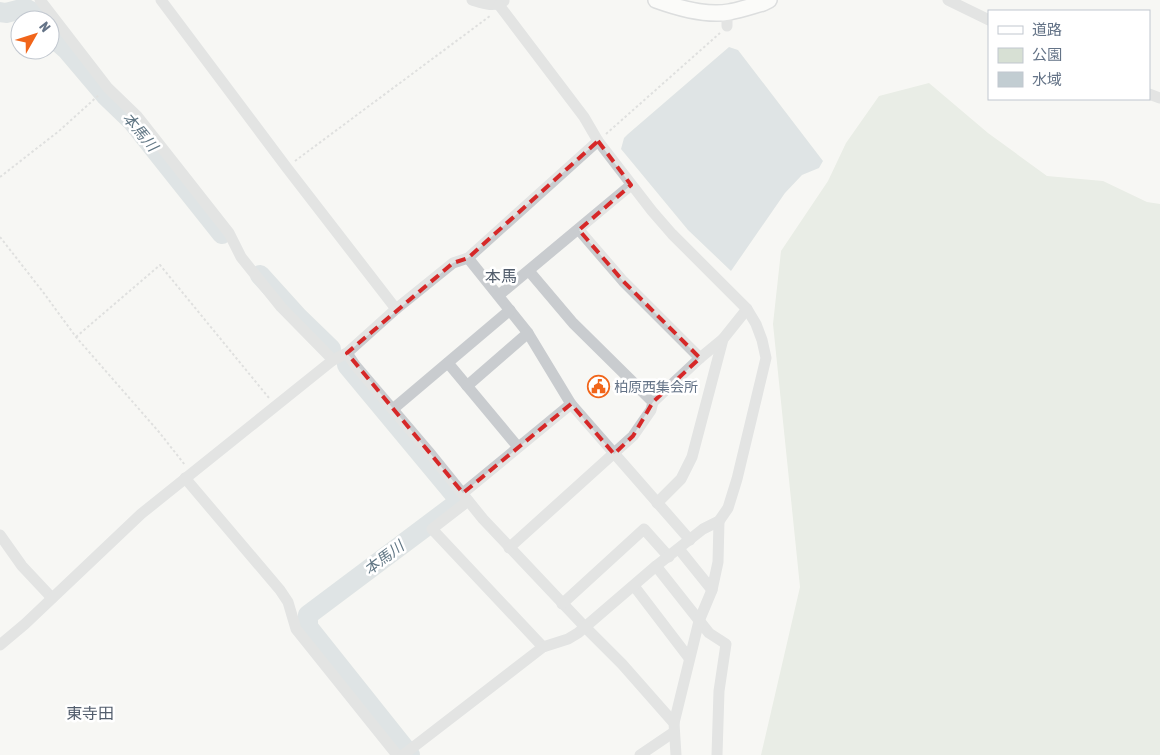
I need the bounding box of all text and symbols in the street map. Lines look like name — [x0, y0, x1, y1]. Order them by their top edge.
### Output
north arrow — [10, 10, 60, 60]
legend — [988, 10, 1150, 100]
text: N — [36, 19, 54, 35]
text: 道路 — [1032, 21, 1062, 38]
text: 公園 — [1032, 46, 1062, 63]
text: 水域 — [1032, 71, 1062, 88]
water label: 本馬川 — [119, 109, 163, 156]
district label: 本馬 — [485, 267, 517, 285]
public building icon: 柏原西集会所 — [586, 375, 610, 399]
place label: 柏原西集会所 — [614, 379, 698, 395]
water label: 本馬川 — [361, 536, 408, 578]
district label: 東寺田 — [66, 704, 114, 722]

